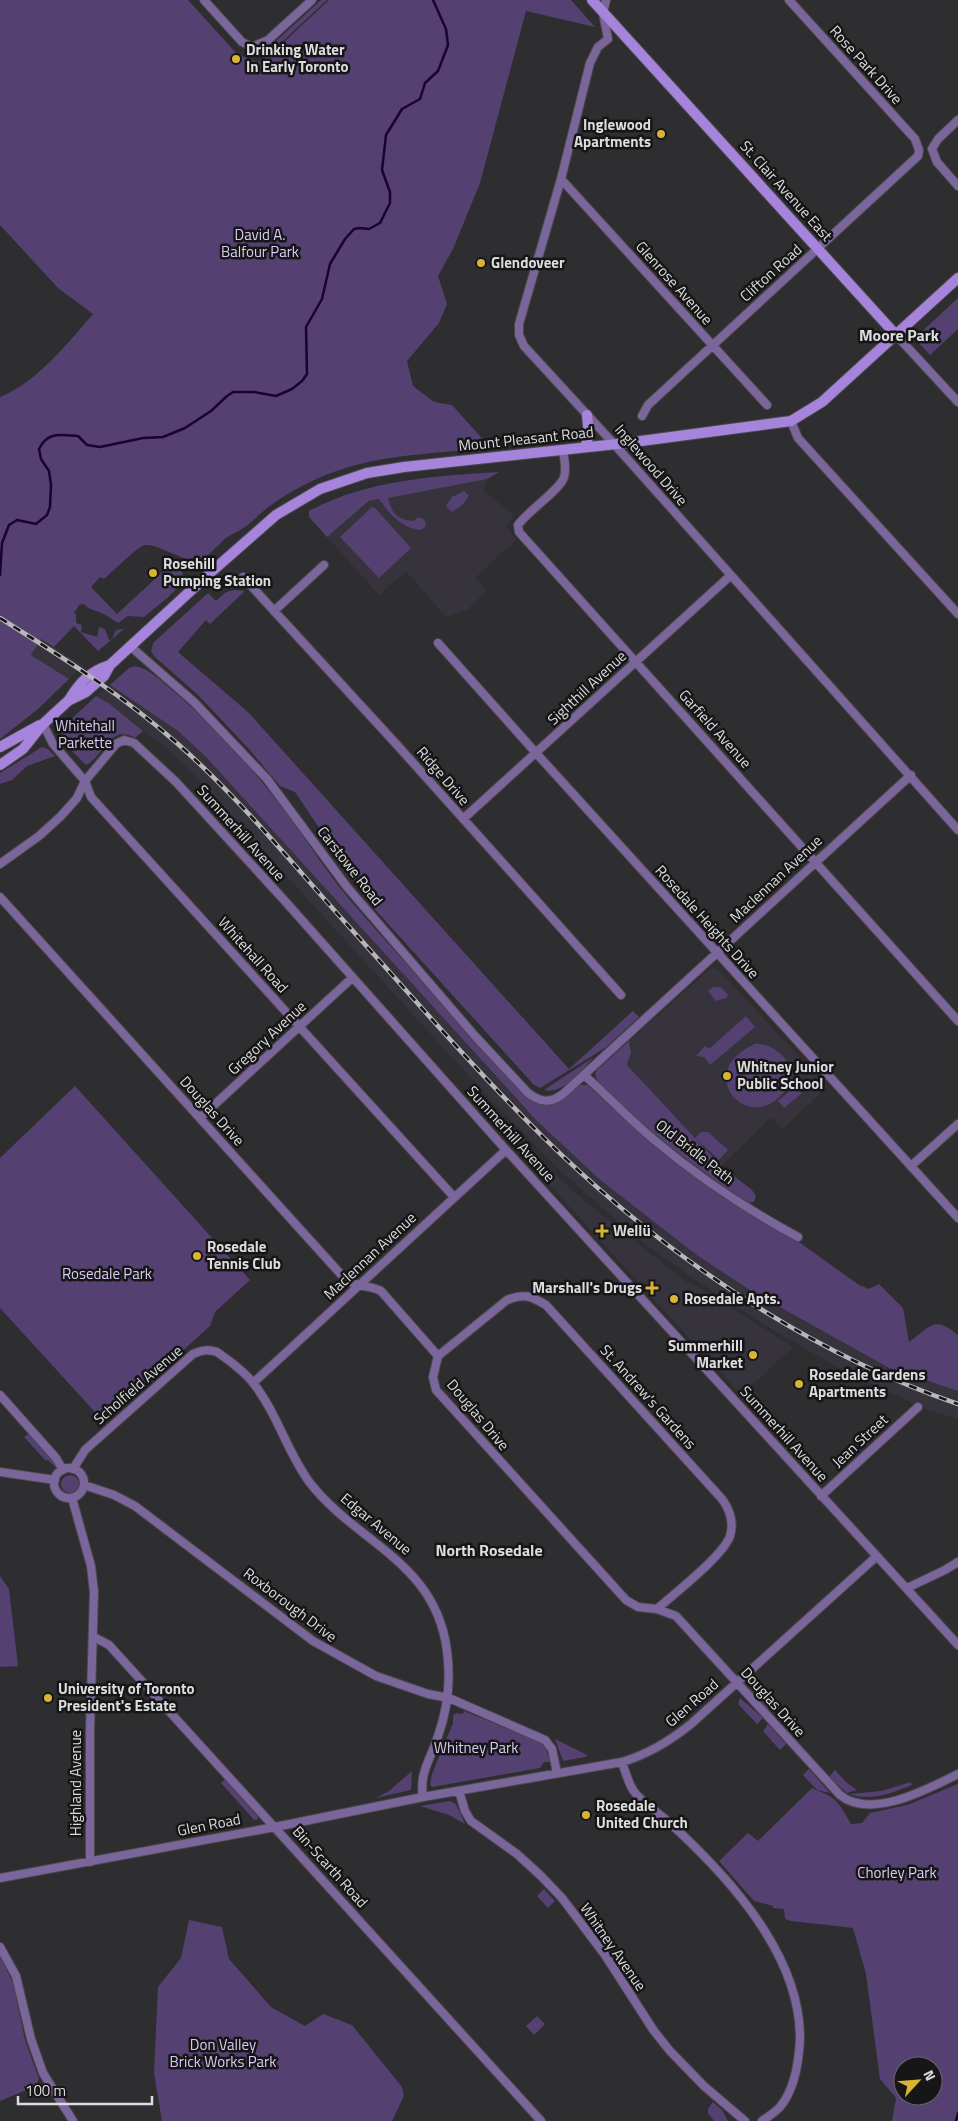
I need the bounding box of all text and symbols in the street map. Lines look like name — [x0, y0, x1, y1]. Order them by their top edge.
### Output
street label: Rose Park Drive — [824, 20, 908, 109]
place label: Drinking Water In Early Toronto — [246, 38, 348, 78]
marker: Drinking Water In Early Toronto — [230, 53, 242, 65]
place label: Inglewood Apartments — [574, 113, 651, 153]
marker: Inglewood Apartments — [655, 128, 667, 140]
street label: St. Clair Avenue East — [735, 135, 839, 247]
park label: David A. Balfour Park — [221, 223, 299, 263]
street label: Glenrose Avenue — [630, 236, 718, 330]
street label: Clifton Road — [734, 238, 807, 307]
place label: Glendoveer — [491, 251, 565, 274]
marker: Glendoveer — [475, 257, 487, 269]
district label: Moore Park — [859, 323, 940, 347]
street label: Inglewood Drive — [609, 419, 693, 511]
street label: Mount Pleasant Road — [457, 420, 595, 457]
place label: Rosehill Pumping Station — [163, 552, 271, 592]
marker: Rosehill Pumping Station — [147, 567, 159, 579]
street label: Sighthill Avenue — [542, 645, 631, 730]
street label: Garfield Avenue — [674, 684, 757, 773]
park label: Whitehall Parkette — [55, 714, 115, 754]
street label: Ridge Drive — [411, 741, 476, 810]
street label: Summerhill Avenue — [192, 779, 291, 886]
street label: Carstowe Road — [312, 821, 389, 910]
street label: Maclennan Avenue — [724, 829, 827, 928]
street label: Rosedale Heights Drive — [650, 860, 765, 984]
street label: Whitehall Road — [213, 911, 294, 998]
street label: Gregory Avenue — [222, 995, 311, 1080]
place label: Whitney Junior Public School — [737, 1055, 834, 1095]
marker: Whitney Junior Public School — [721, 1070, 733, 1082]
street label: Douglas Drive — [175, 1071, 250, 1151]
street label: Summerhill Avenue — [462, 1080, 561, 1187]
street label: Old Bridle Path — [651, 1114, 740, 1190]
street label: Maclennan Avenue — [318, 1206, 421, 1305]
place label: Wellü — [613, 1219, 651, 1242]
marker: Wellü — [595, 1224, 609, 1238]
place label: Rosedale Tennis Club — [207, 1235, 281, 1275]
marker: Rosedale Tennis Club — [191, 1250, 203, 1262]
park label: Rosedale Park — [62, 1262, 152, 1285]
place label: Marshall's Drugs — [532, 1276, 642, 1299]
marker: Marshall's Drugs — [646, 1282, 658, 1294]
place label: Rosedale Apts. — [684, 1287, 780, 1310]
marker: Rosedale Apts. — [668, 1293, 680, 1305]
place label: Summerhill Market — [668, 1334, 744, 1374]
street label: Scholfield Avenue — [88, 1339, 187, 1430]
street label: St. Andrew's Gardens — [595, 1339, 702, 1454]
marker: Summerhill Market — [747, 1349, 759, 1361]
place label: Rosedale Gardens Apartments — [809, 1363, 925, 1403]
street label: Douglas Drive — [442, 1374, 515, 1456]
marker: Rosedale Gardens Apartments — [793, 1378, 805, 1390]
street label: Summerhill Avenue — [735, 1380, 834, 1487]
street label: Jean Street — [826, 1408, 893, 1473]
street label: Edgar Avenue — [336, 1487, 417, 1560]
district label: North Rosedale — [435, 1538, 543, 1562]
street label: Roxborough Drive — [239, 1562, 342, 1648]
street label: Douglas Drive — [736, 1662, 811, 1742]
street label: Glen Road — [660, 1673, 723, 1732]
place label: University of Toronto President's Estate — [58, 1677, 194, 1717]
marker: University of Toronto President's Estate — [42, 1692, 54, 1704]
street label: Highland Avenue — [64, 1730, 87, 1836]
park label: Whitney Park — [434, 1736, 518, 1759]
place label: Rosedale United Church — [596, 1794, 688, 1834]
street label: Glen Road — [175, 1807, 243, 1842]
marker: Rosedale United Church — [580, 1809, 592, 1821]
street label: Bin-Scarth Road — [287, 1821, 373, 1913]
park label: Chorley Park — [857, 1861, 937, 1884]
street label: Whitney Avenue — [574, 1898, 652, 1995]
park label: Don Valley Brick Works Park — [169, 2033, 277, 2073]
north arrow — [893, 2056, 943, 2106]
text: N — [919, 2066, 942, 2084]
scale bar — [18, 2074, 151, 2106]
text: 100 m — [25, 2079, 66, 2102]

